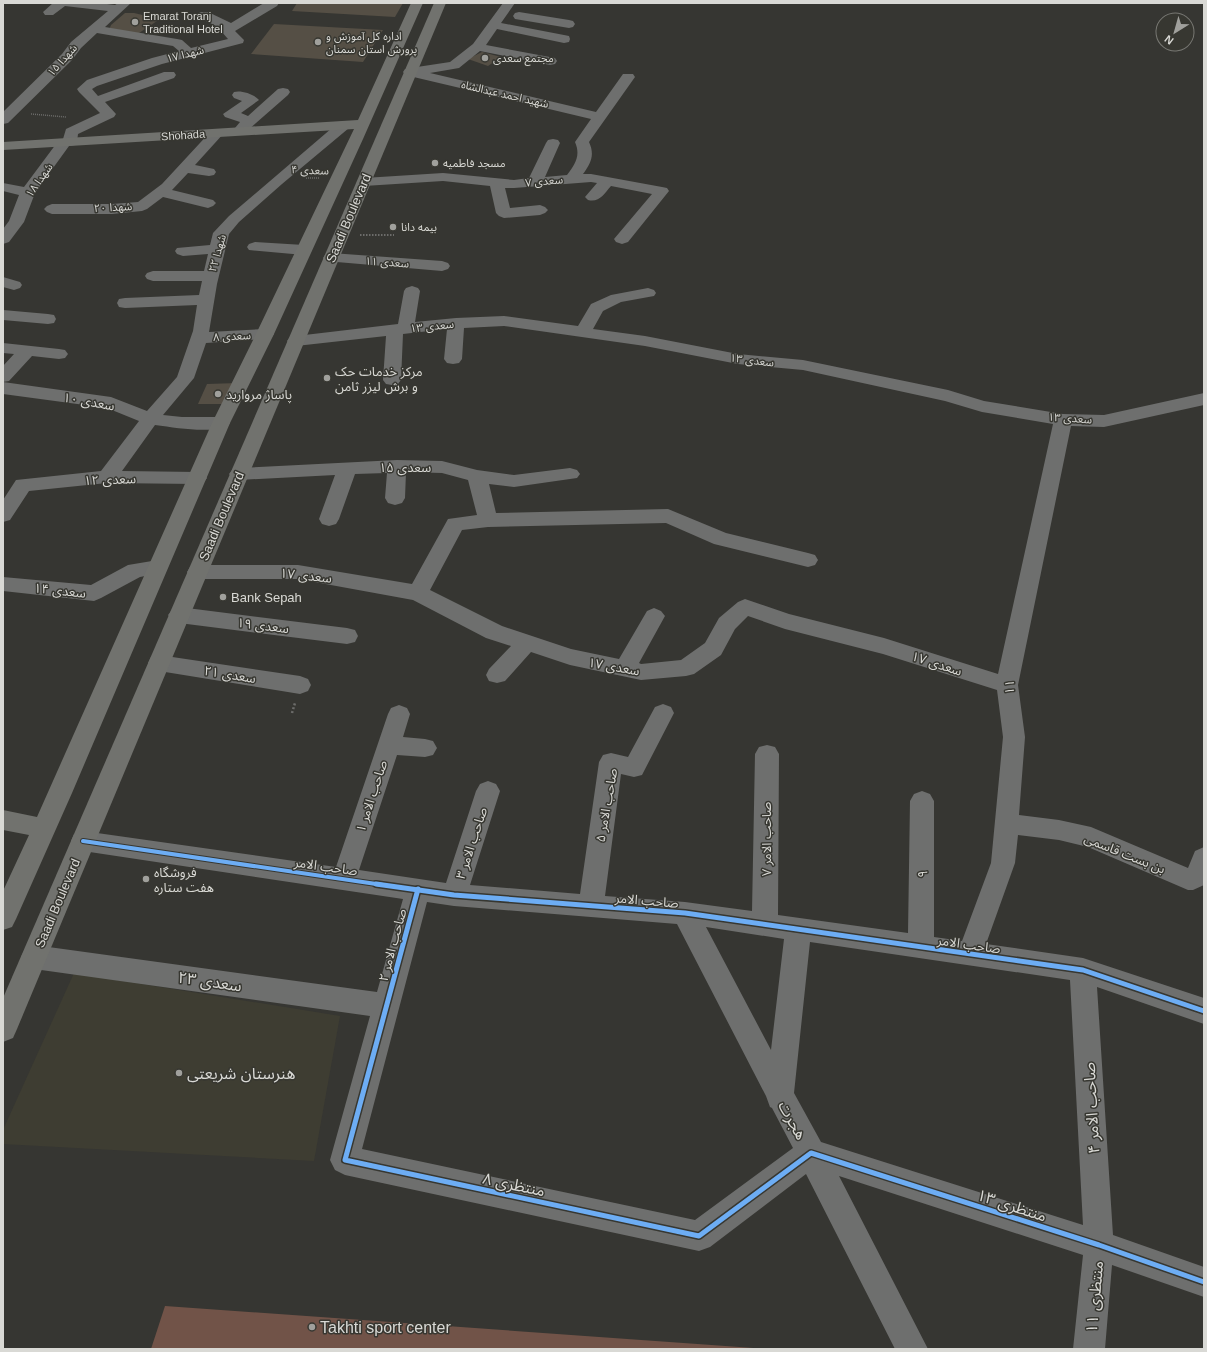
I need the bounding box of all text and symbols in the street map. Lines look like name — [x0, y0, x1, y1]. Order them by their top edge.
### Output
place label: Emarat Toranj Traditional Hotel — [143, 10, 223, 35]
north arrow — [1155, 12, 1195, 52]
marker: Emarat Toranj Traditional Hotel — [130, 17, 140, 27]
place label: اداره کل آموزش و پرورش استان سمنان — [326, 30, 417, 57]
text: N — [1162, 33, 1176, 47]
marker: اداره کل آموزش و پرورش استان سمنان — [313, 37, 323, 47]
street label: شهدا ۱۵ — [45, 41, 80, 78]
street label: شهدا ۱۷ — [165, 43, 205, 64]
place label: مجتمع سعدی — [493, 52, 554, 66]
marker: مجتمع سعدی — [480, 53, 490, 63]
street label: شهید احمد عبدالشاه — [460, 78, 550, 111]
street label: Shohada — [161, 127, 206, 143]
place label: مسجد فاطمیه — [443, 157, 506, 170]
marker: مسجد فاطمیه — [430, 158, 440, 168]
street label: شهدا ۱۸ — [23, 161, 55, 199]
street label: سعدی ۴ — [291, 163, 330, 178]
street label: Saadi Boulevard — [323, 171, 374, 265]
street label: سعدی ۷ — [525, 173, 564, 190]
street label: شهدا ۲۰ — [94, 200, 133, 214]
place label: بیمه دانا — [401, 221, 437, 234]
marker: بیمه دانا — [388, 222, 398, 232]
street label: شهدا ۲۲ — [206, 233, 228, 273]
street label: سعدی ۱۱ — [364, 254, 410, 271]
street label: سعدی ۱۳ — [409, 318, 455, 335]
street label: سعدی ۸ — [213, 329, 252, 344]
street label: سعدی ۱۳ — [729, 351, 775, 370]
place label: مرکز خدمات حک و برش لیزر ثامن — [335, 364, 423, 395]
marker: مرکز خدمات حک و برش لیزر ثامن — [322, 373, 332, 383]
place label: پاساژ مروارید — [226, 387, 292, 404]
marker: پاساژ مروارید — [213, 389, 223, 399]
street label: سعدی ۱۰ — [62, 390, 116, 414]
street label: سعدی ۱۳ — [1047, 410, 1093, 427]
street label: سعدی ۱۵ — [379, 460, 431, 476]
street label: Saadi Boulevard — [196, 469, 247, 563]
street label: سعدی ۱۲ — [84, 471, 136, 489]
street label: سعدی ۱۷ — [279, 565, 333, 587]
street label: سعدی ۱۴ — [33, 580, 87, 602]
place label: Bank Sepah — [231, 590, 302, 605]
marker: Bank Sepah — [218, 592, 228, 602]
street label: سعدی ۱۹ — [236, 615, 290, 637]
street label: سعدی ۱۷ — [909, 648, 964, 680]
street label: سعدی ۱۷ — [587, 655, 641, 679]
street label: سعدی ۲۱ — [203, 663, 257, 687]
street label: ۱۱ — [1002, 680, 1017, 694]
street label: صاحب الامر ۱ — [353, 758, 391, 834]
street label: صاحب الامر ۵ — [593, 767, 621, 843]
street label: صاحب الامر ۷ — [759, 801, 774, 876]
street label: صاحب الامر ۳ — [453, 805, 491, 881]
street label: بن بست قاسمی — [1082, 830, 1167, 877]
street label: صاحب الامر — [292, 855, 359, 879]
street label: Saadi Boulevard — [32, 856, 83, 950]
place label: فروشگاه هفت ستاره — [154, 865, 214, 895]
street label: ۹ — [915, 870, 930, 878]
marker: فروشگاه هفت ستاره — [141, 874, 151, 884]
street label: صاحب الامر — [614, 890, 680, 911]
street label: صاحب الامر ۲ — [376, 907, 410, 983]
street label: صاحب الامر — [935, 933, 1002, 957]
street label: سعدی ۲۳ — [177, 969, 243, 995]
street label: صاحب الامر ۴ — [1081, 1062, 1103, 1154]
place label: هنرستان شریعتی — [187, 1065, 295, 1083]
marker: هنرستان شریعتی — [174, 1068, 184, 1078]
street label: هجرت — [774, 1098, 810, 1143]
street label: منتظری ۸ — [481, 1170, 547, 1200]
street label: منتظری ۱۳ — [974, 1186, 1049, 1226]
street label: منتظری ۱۱ — [1083, 1260, 1107, 1334]
place label: Takhti sport center — [320, 1319, 451, 1336]
marker: Takhti sport center — [307, 1322, 317, 1332]

